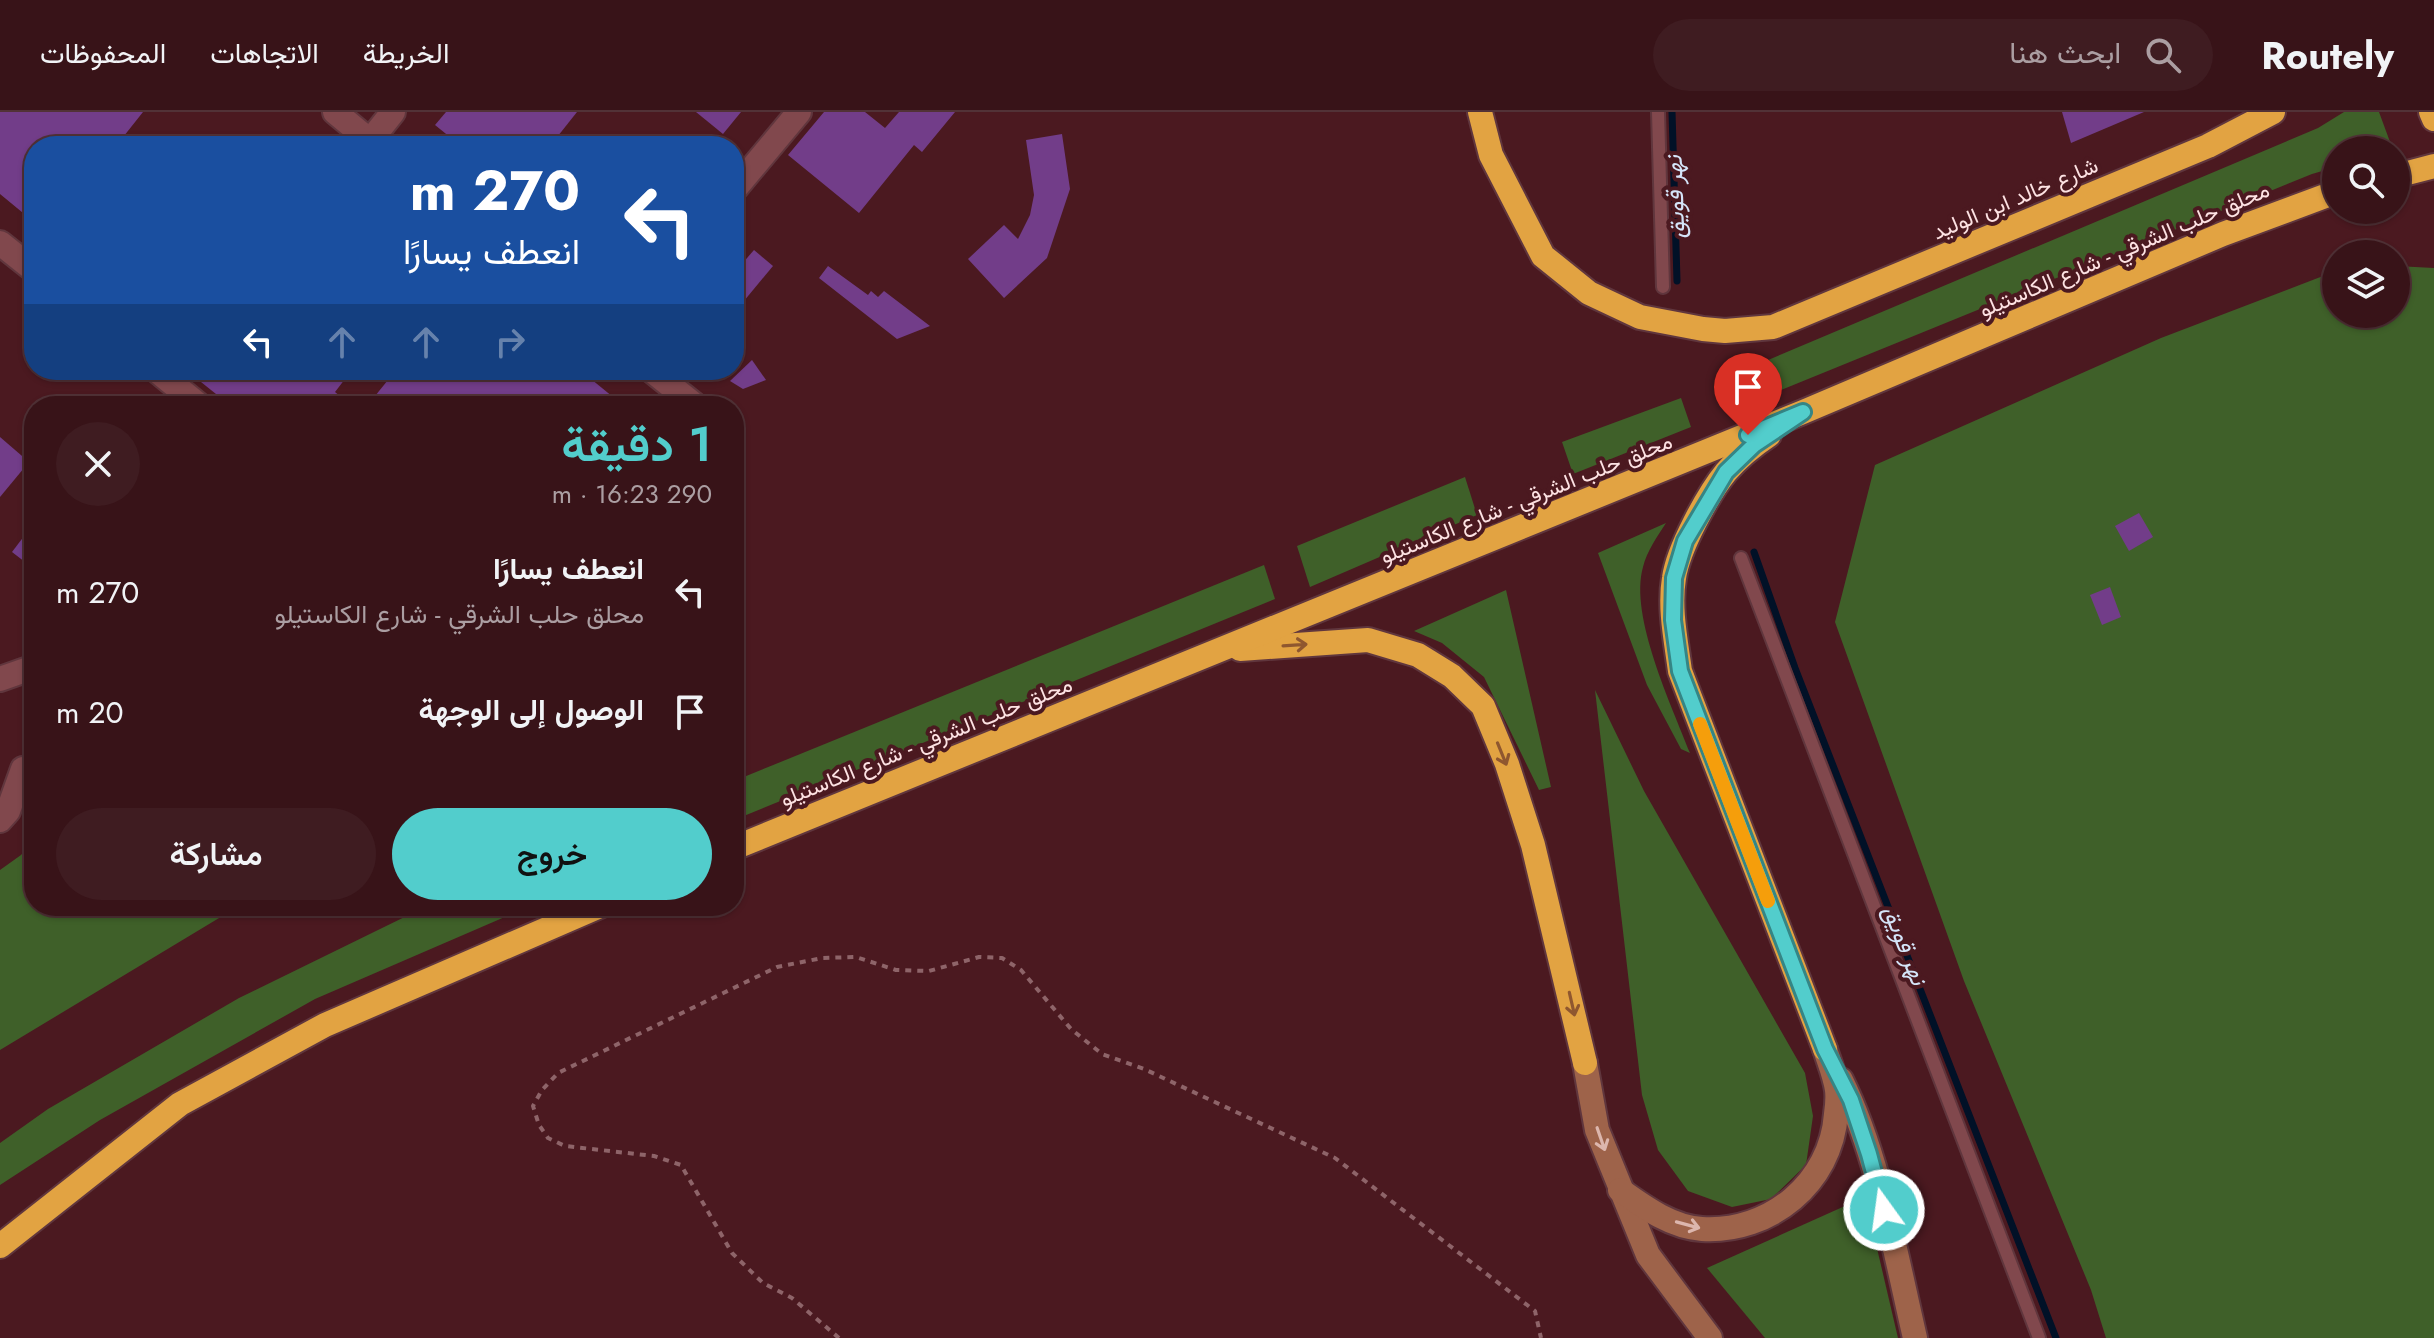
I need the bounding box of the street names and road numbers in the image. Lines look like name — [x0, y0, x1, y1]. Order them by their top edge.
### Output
street label: شارع خالد ابن الوليد — [1927, 149, 2103, 247]
street label: محلق حلب الشرقي - شارع الكاستيلو — [1974, 173, 2275, 328]
street label: محلق حلب الشرقي - شارع الكاستيلو — [1375, 425, 1678, 574]
street label: محلق حلب الشرقي - شارع الكاستيلو — [775, 668, 1078, 817]

